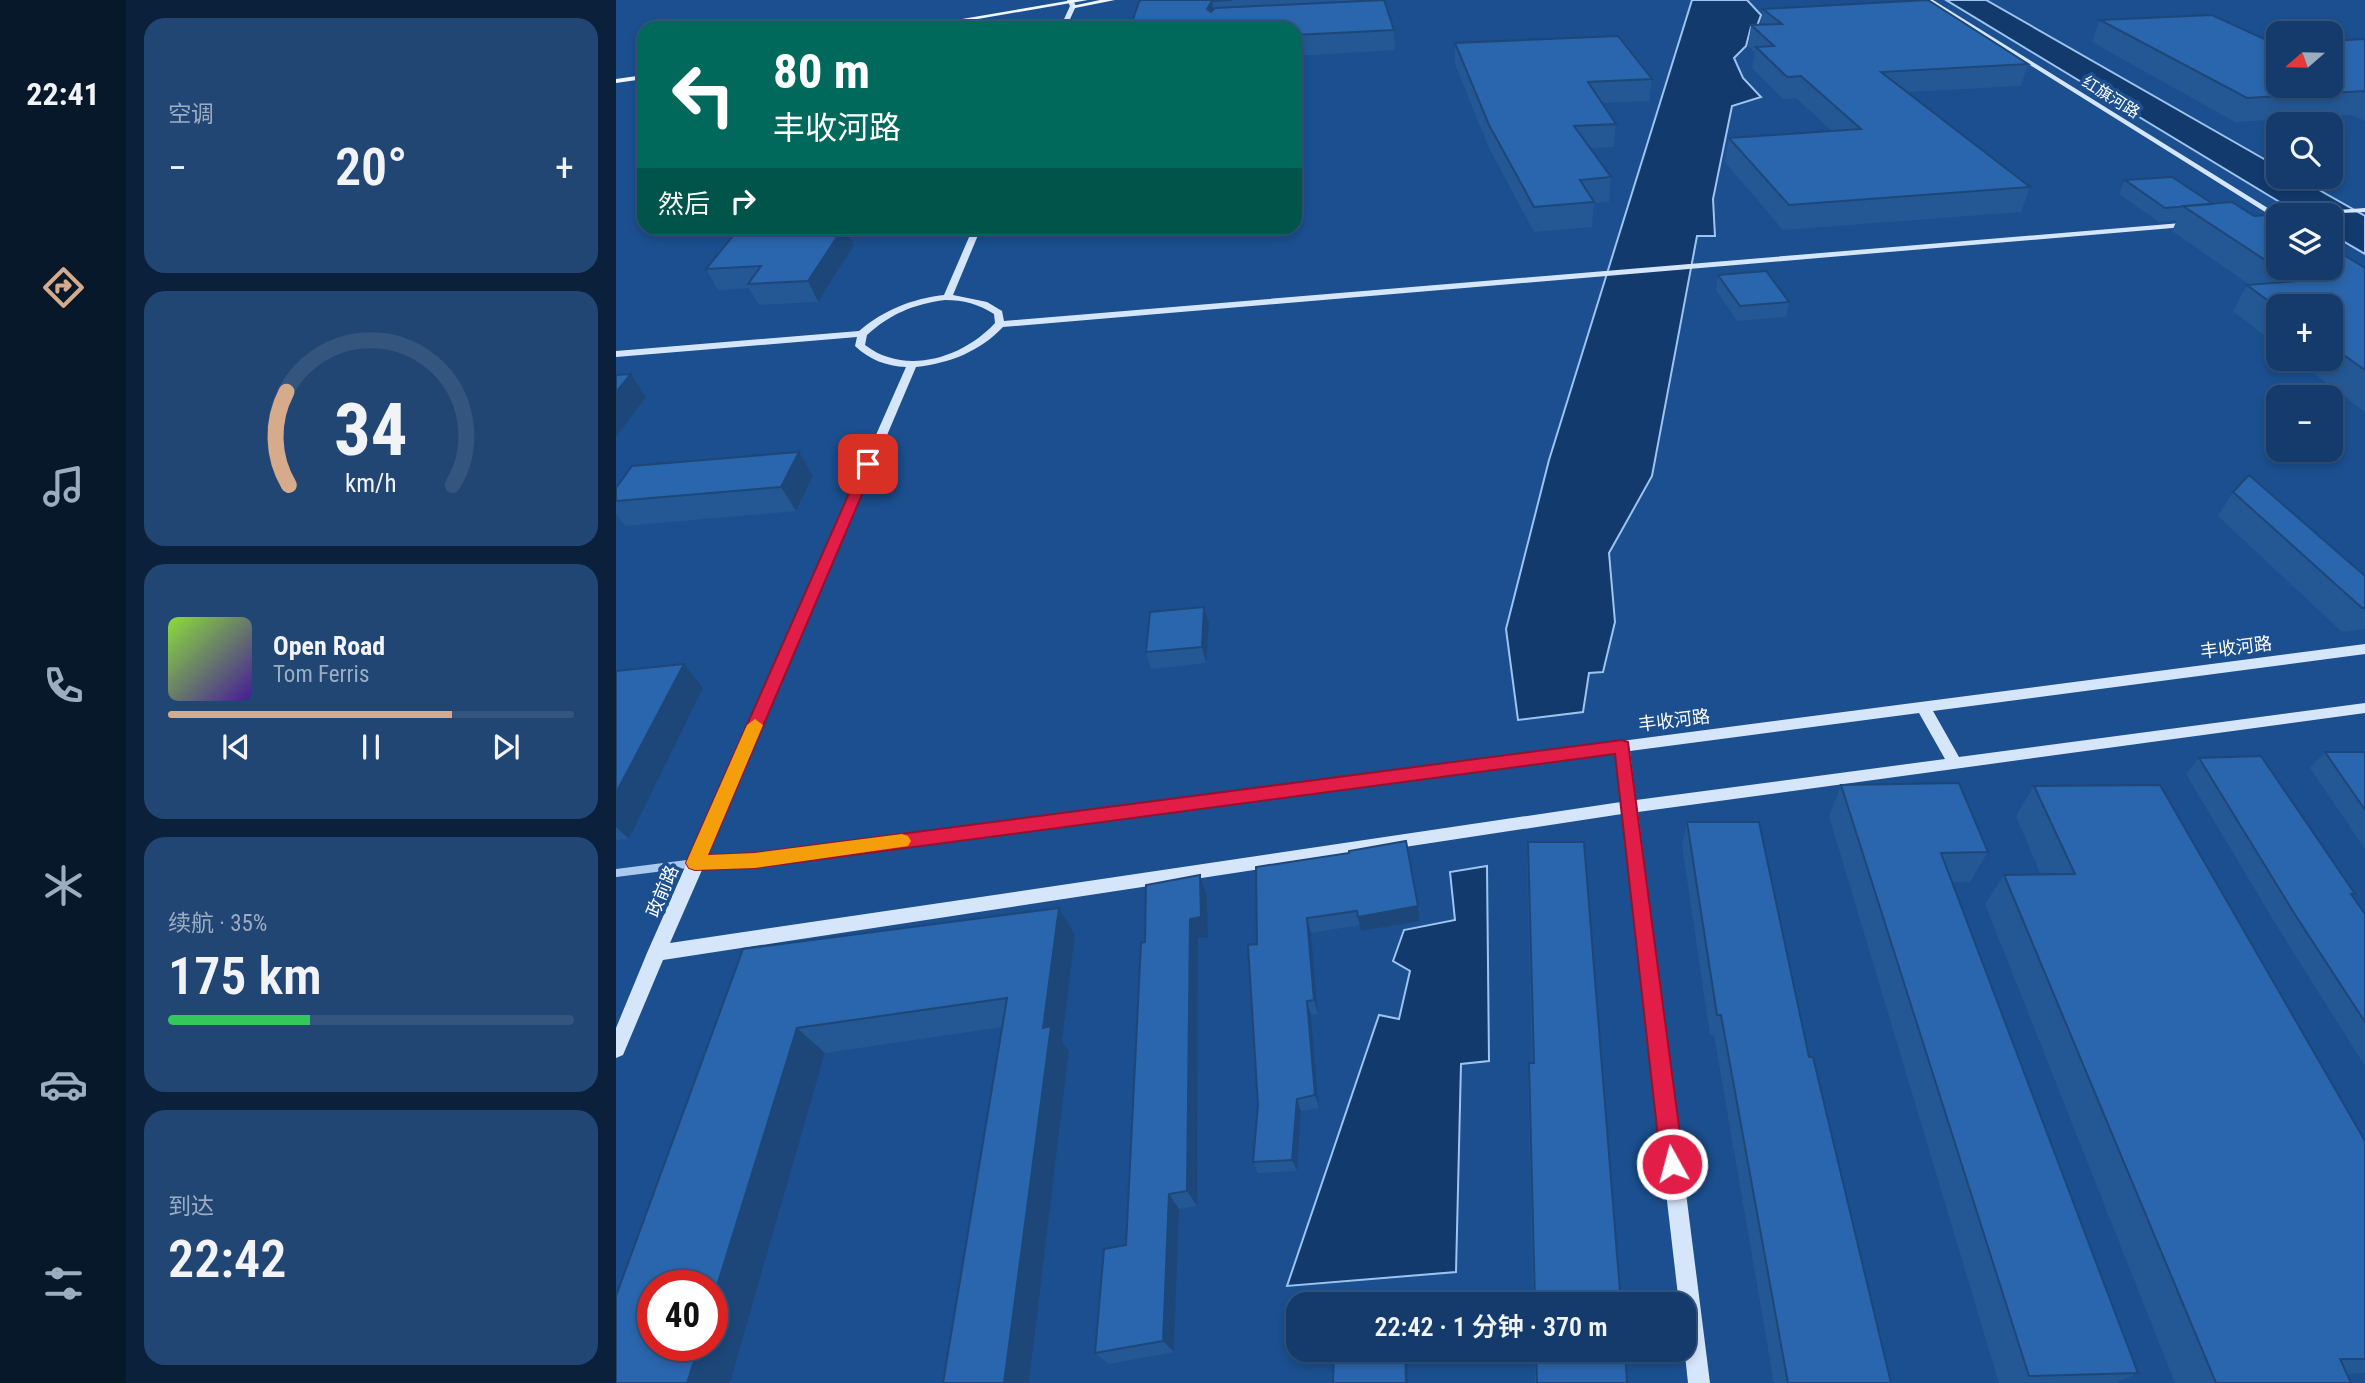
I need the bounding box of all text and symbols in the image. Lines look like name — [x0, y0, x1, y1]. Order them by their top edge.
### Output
north arrow — [2266, 21, 2343, 98]
map controls — [2266, 21, 2343, 462]
text: 80 m — [773, 43, 870, 100]
icon: left — [658, 49, 749, 140]
street label: 红旗河路 — [2079, 72, 2143, 122]
text: 22:41 — [26, 75, 100, 113]
text: 空调 — [168, 101, 214, 128]
text: 丰收河路 — [773, 109, 901, 147]
button: search — [2266, 112, 2343, 189]
text: 20° — [335, 137, 407, 198]
text: − — [168, 146, 187, 190]
text: + — [555, 146, 574, 190]
icon: right — [724, 182, 762, 220]
text: 然后 — [658, 189, 710, 219]
button: layers — [2266, 203, 2343, 280]
icon: directions — [39, 263, 88, 312]
button: + — [2266, 294, 2343, 371]
button: − — [2266, 385, 2343, 462]
text: 34 — [334, 387, 408, 473]
pin — [838, 434, 898, 494]
icon: arrive — [849, 445, 887, 483]
icon: music — [39, 462, 88, 511]
text: km/h — [345, 468, 397, 497]
text: Open Road — [273, 631, 385, 661]
street label: 丰收河路 — [2199, 632, 2273, 662]
icon: phone — [39, 661, 88, 710]
text: Tom Ferris — [273, 661, 369, 688]
street label: 丰收河路 — [1637, 705, 1711, 735]
icon: previous — [217, 728, 255, 766]
icon: pause — [352, 728, 390, 766]
icon: next — [487, 728, 525, 766]
icon: climate — [39, 861, 88, 910]
street label: 政前路 — [642, 862, 682, 920]
text: 续航 · 35% — [168, 910, 267, 937]
text: 175 km — [168, 946, 322, 1007]
icon: car — [39, 1060, 88, 1109]
position arrow — [1635, 1127, 1709, 1201]
text: 到达 — [168, 1193, 214, 1220]
text: 22:42 — [168, 1229, 286, 1290]
icon: filters — [39, 1259, 88, 1308]
speed limit sign: 40 — [637, 1270, 728, 1361]
text: 22:42 · 1 分钟 · 370 m — [1374, 1312, 1608, 1342]

